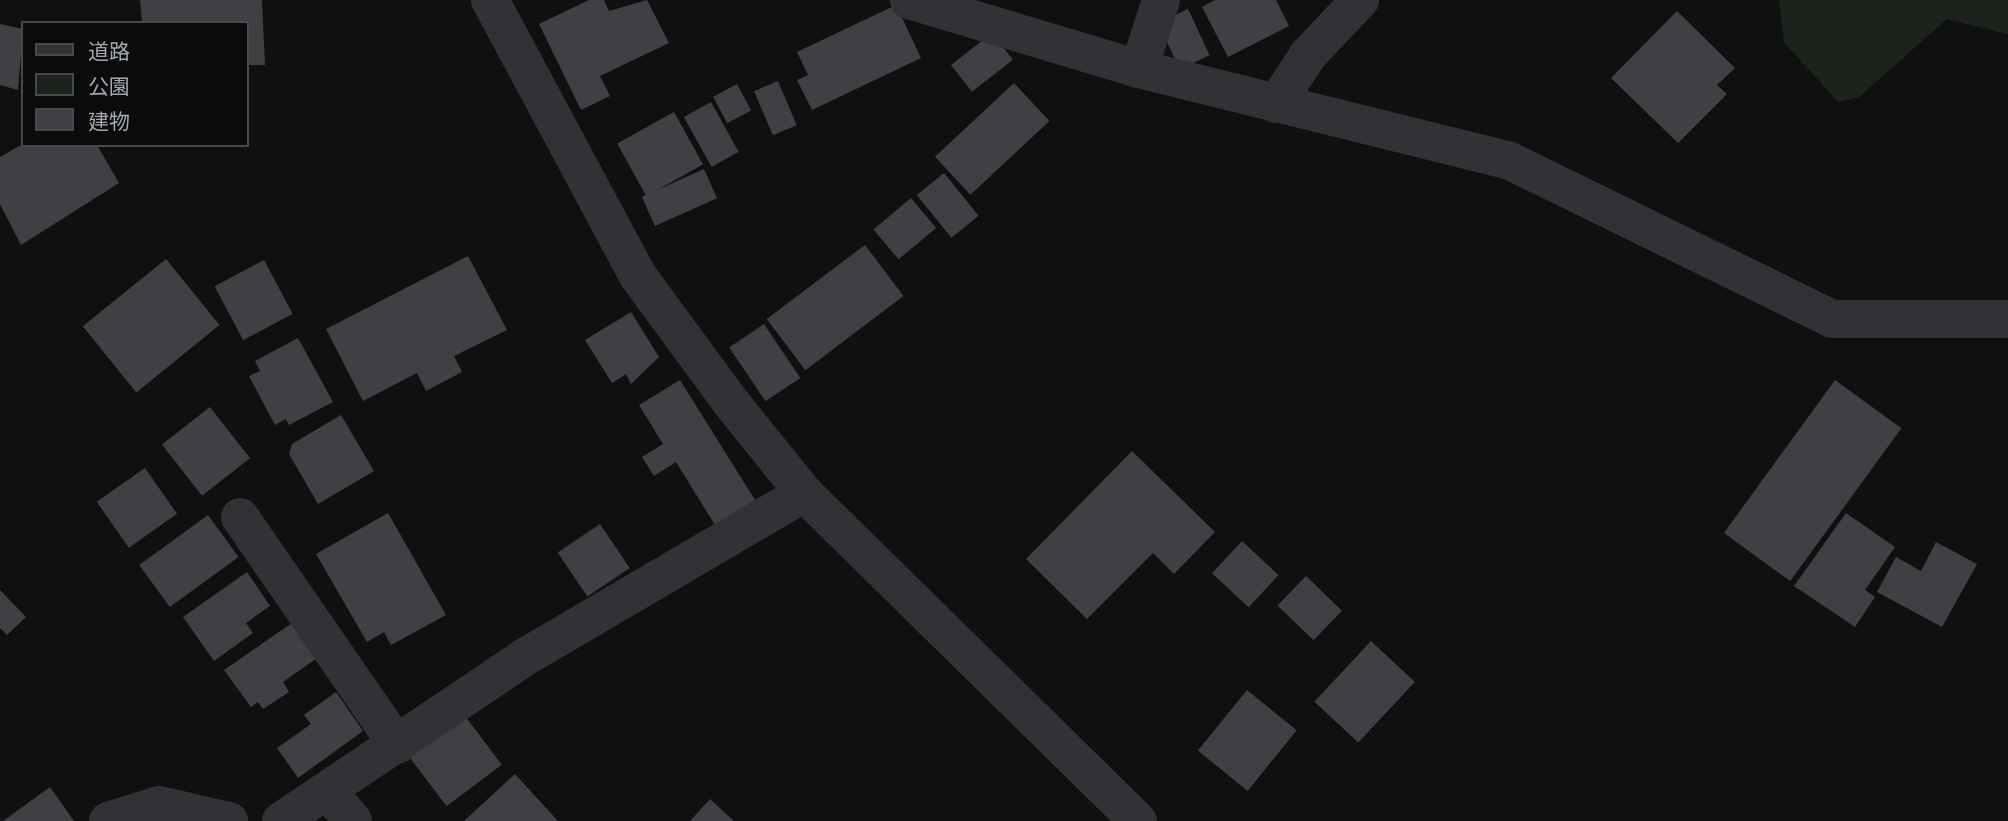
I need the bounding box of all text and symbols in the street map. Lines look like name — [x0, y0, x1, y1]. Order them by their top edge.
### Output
legend — [21, 21, 248, 147]
text: 道路 — [88, 37, 130, 65]
text: 公園 — [88, 72, 130, 100]
text: 建物 — [88, 107, 130, 135]

